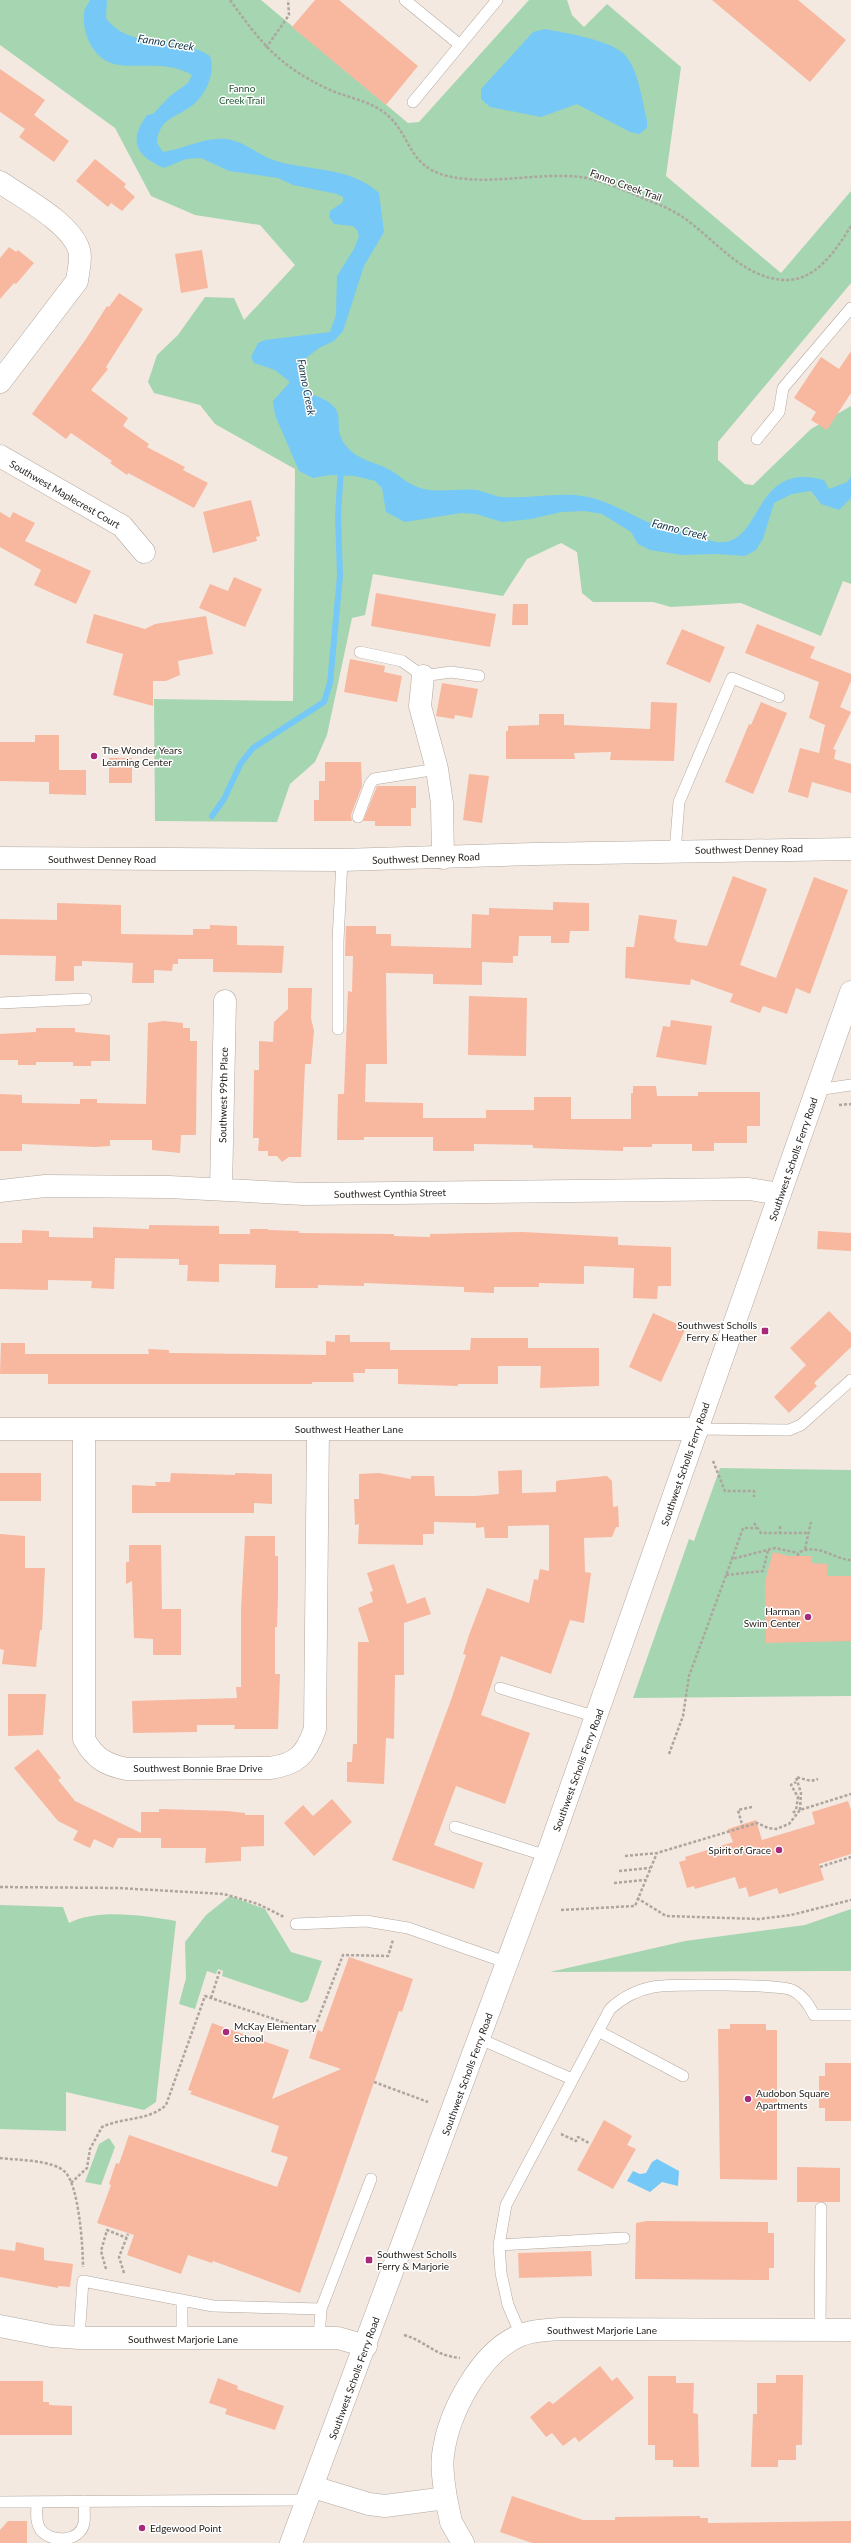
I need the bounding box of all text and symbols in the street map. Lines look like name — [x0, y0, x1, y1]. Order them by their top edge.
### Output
water label: Fanno Creek — [137, 31, 196, 53]
park label: Fanno Creek Trail — [219, 82, 265, 106]
street label: Fanno Creek Trail — [589, 166, 663, 204]
water label: Fanno Creek — [295, 358, 319, 417]
street label: Southwest Maplecrest Court — [8, 457, 123, 531]
water label: Fanno Creek — [651, 516, 710, 542]
place label: The Wonder Years Learning Center — [102, 744, 182, 768]
marker: The Wonder Years Learning Center — [89, 751, 99, 761]
street label: Southwest Denney Road — [695, 842, 803, 856]
street label: Southwest Denney Road — [372, 850, 480, 866]
street label: Southwest Denney Road — [48, 853, 156, 865]
street label: Southwest 99th Place — [216, 1047, 230, 1143]
street label: Southwest Scholls Ferry Road — [766, 1096, 820, 1222]
street label: Southwest Cynthia Street — [334, 1186, 446, 1200]
place label: Southwest Scholls Ferry & Heather — [677, 1319, 757, 1343]
marker: Southwest Scholls Ferry & Heather — [760, 1326, 770, 1336]
street label: Southwest Scholls Ferry Road — [658, 1401, 712, 1527]
street label: Southwest Heather Lane — [295, 1423, 403, 1435]
place label: Harman Swim Center — [744, 1605, 800, 1629]
marker: Harman Swim Center — [803, 1612, 813, 1622]
street label: Southwest Scholls Ferry Road — [550, 1707, 606, 1833]
street label: Southwest Bonnie Brae Drive — [133, 1762, 263, 1774]
place label: Spirit of Grace — [708, 1844, 771, 1856]
marker: Spirit of Grace — [774, 1845, 784, 1855]
street label: Southwest Scholls Ferry Road — [439, 2011, 495, 2137]
place label: McKay Elementary School — [234, 2020, 317, 2044]
marker: McKay Elementary School — [221, 2027, 231, 2037]
place label: Audobon Square Apartments — [756, 2087, 829, 2111]
marker: Audobon Square Apartments — [743, 2094, 753, 2104]
place label: Southwest Scholls Ferry & Marjorie — [377, 2248, 457, 2272]
marker: Southwest Scholls Ferry & Marjorie — [364, 2255, 374, 2265]
street label: Southwest Scholls Ferry Road — [326, 2315, 382, 2441]
street label: Southwest Marjorie Lane — [547, 2324, 657, 2336]
street label: Southwest Marjorie Lane — [128, 2333, 238, 2345]
place label: Edgewood Point — [150, 2522, 222, 2534]
marker: Edgewood Point — [137, 2523, 147, 2533]

